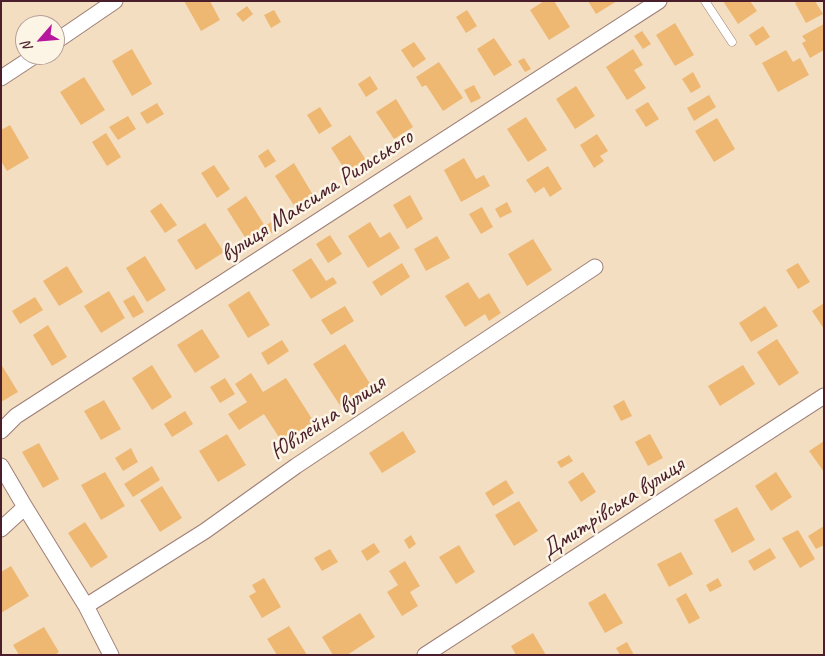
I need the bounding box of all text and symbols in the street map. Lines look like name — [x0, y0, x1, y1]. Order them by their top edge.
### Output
north arrow — [15, 15, 65, 65]
text: N — [18, 39, 37, 54]
street label: вулиця Максима Рильського — [215, 123, 419, 269]
street label: Ювілейна вулиця — [265, 369, 391, 467]
street label: Дмитрівська вулиця — [536, 451, 690, 565]

